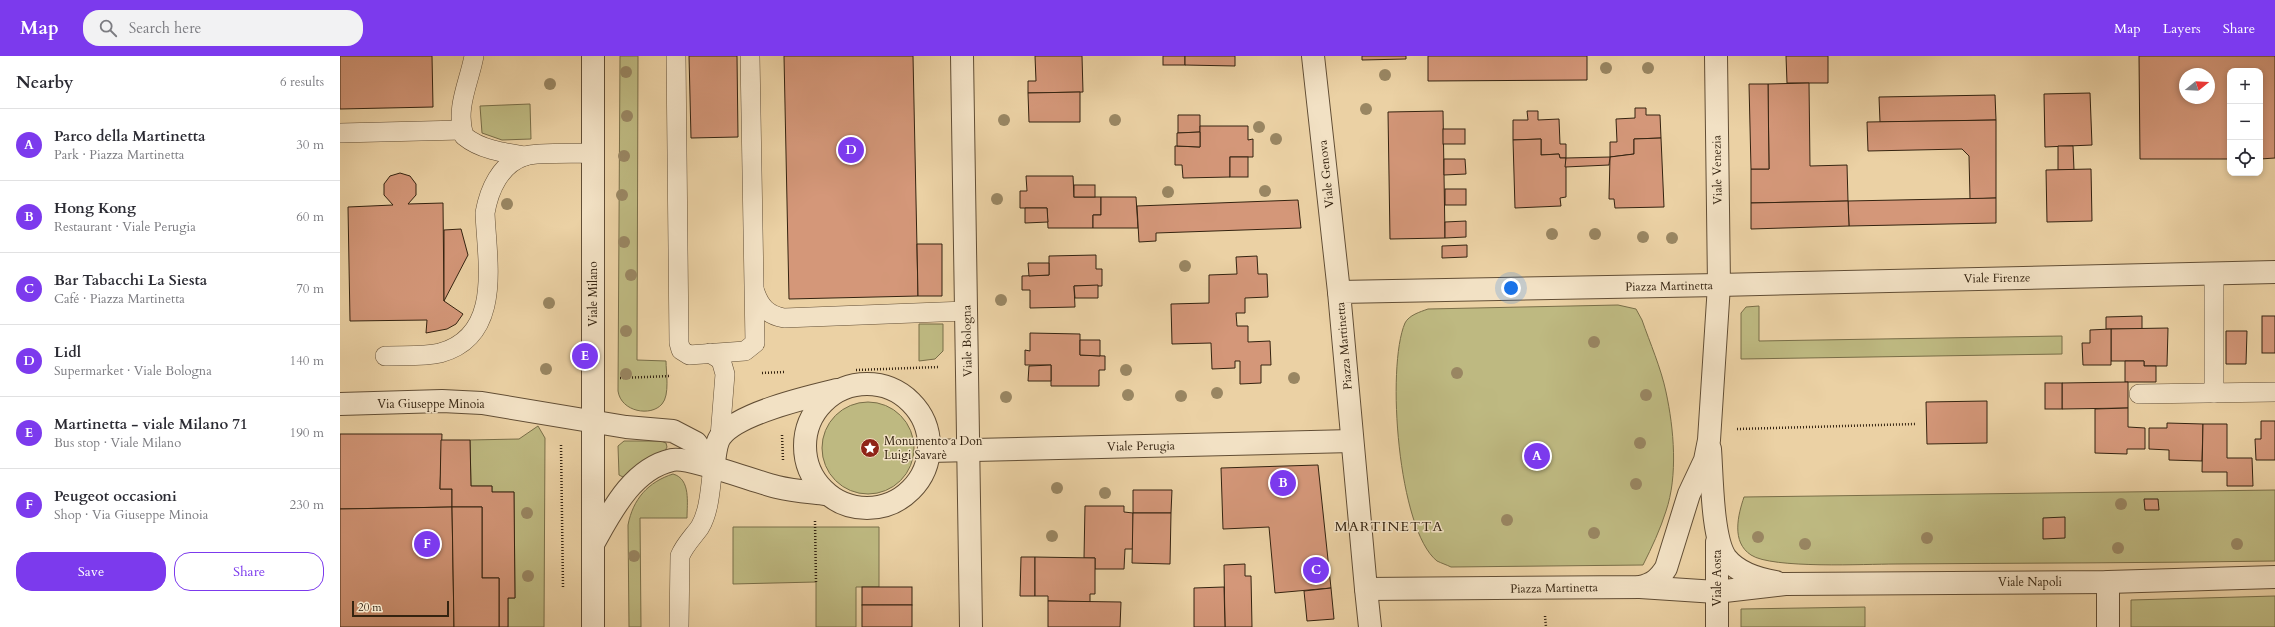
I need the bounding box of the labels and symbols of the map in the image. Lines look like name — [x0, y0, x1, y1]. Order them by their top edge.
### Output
north arrow — [2179, 68, 2215, 104]
street label: Viale Venezia — [1708, 134, 1726, 205]
pin: D — [838, 135, 864, 165]
street label: Viale Genova — [1314, 138, 1338, 209]
street label: Viale Milano — [585, 261, 601, 327]
street label: Viale Firenze — [1963, 269, 2031, 287]
street label: Piazza Martinetta — [1625, 277, 1714, 295]
your location — [1501, 278, 1521, 298]
street label: Piazza Martinetta — [1332, 301, 1356, 390]
street label: Viale Bologna — [958, 304, 976, 377]
pin: E — [572, 341, 598, 371]
street label: Via Giuseppe Minoia — [377, 396, 486, 412]
place label: Monumento a Don Luigi Savarè — [884, 433, 983, 463]
place icon: Monumento a Don Luigi Savarè — [859, 437, 881, 459]
street label: Viale Perugia — [1107, 437, 1176, 455]
pin: A — [1524, 441, 1550, 471]
pin: B — [1270, 468, 1296, 498]
district label: MARTINETTA — [1335, 517, 1443, 536]
pin: F — [414, 529, 440, 559]
street label: Viale Aosta — [1709, 549, 1725, 607]
pin: C — [1303, 555, 1329, 585]
street label: Viale Napoli — [1998, 574, 2063, 590]
street label: Piazza Martinetta — [1510, 579, 1599, 597]
scale bar — [352, 599, 449, 618]

